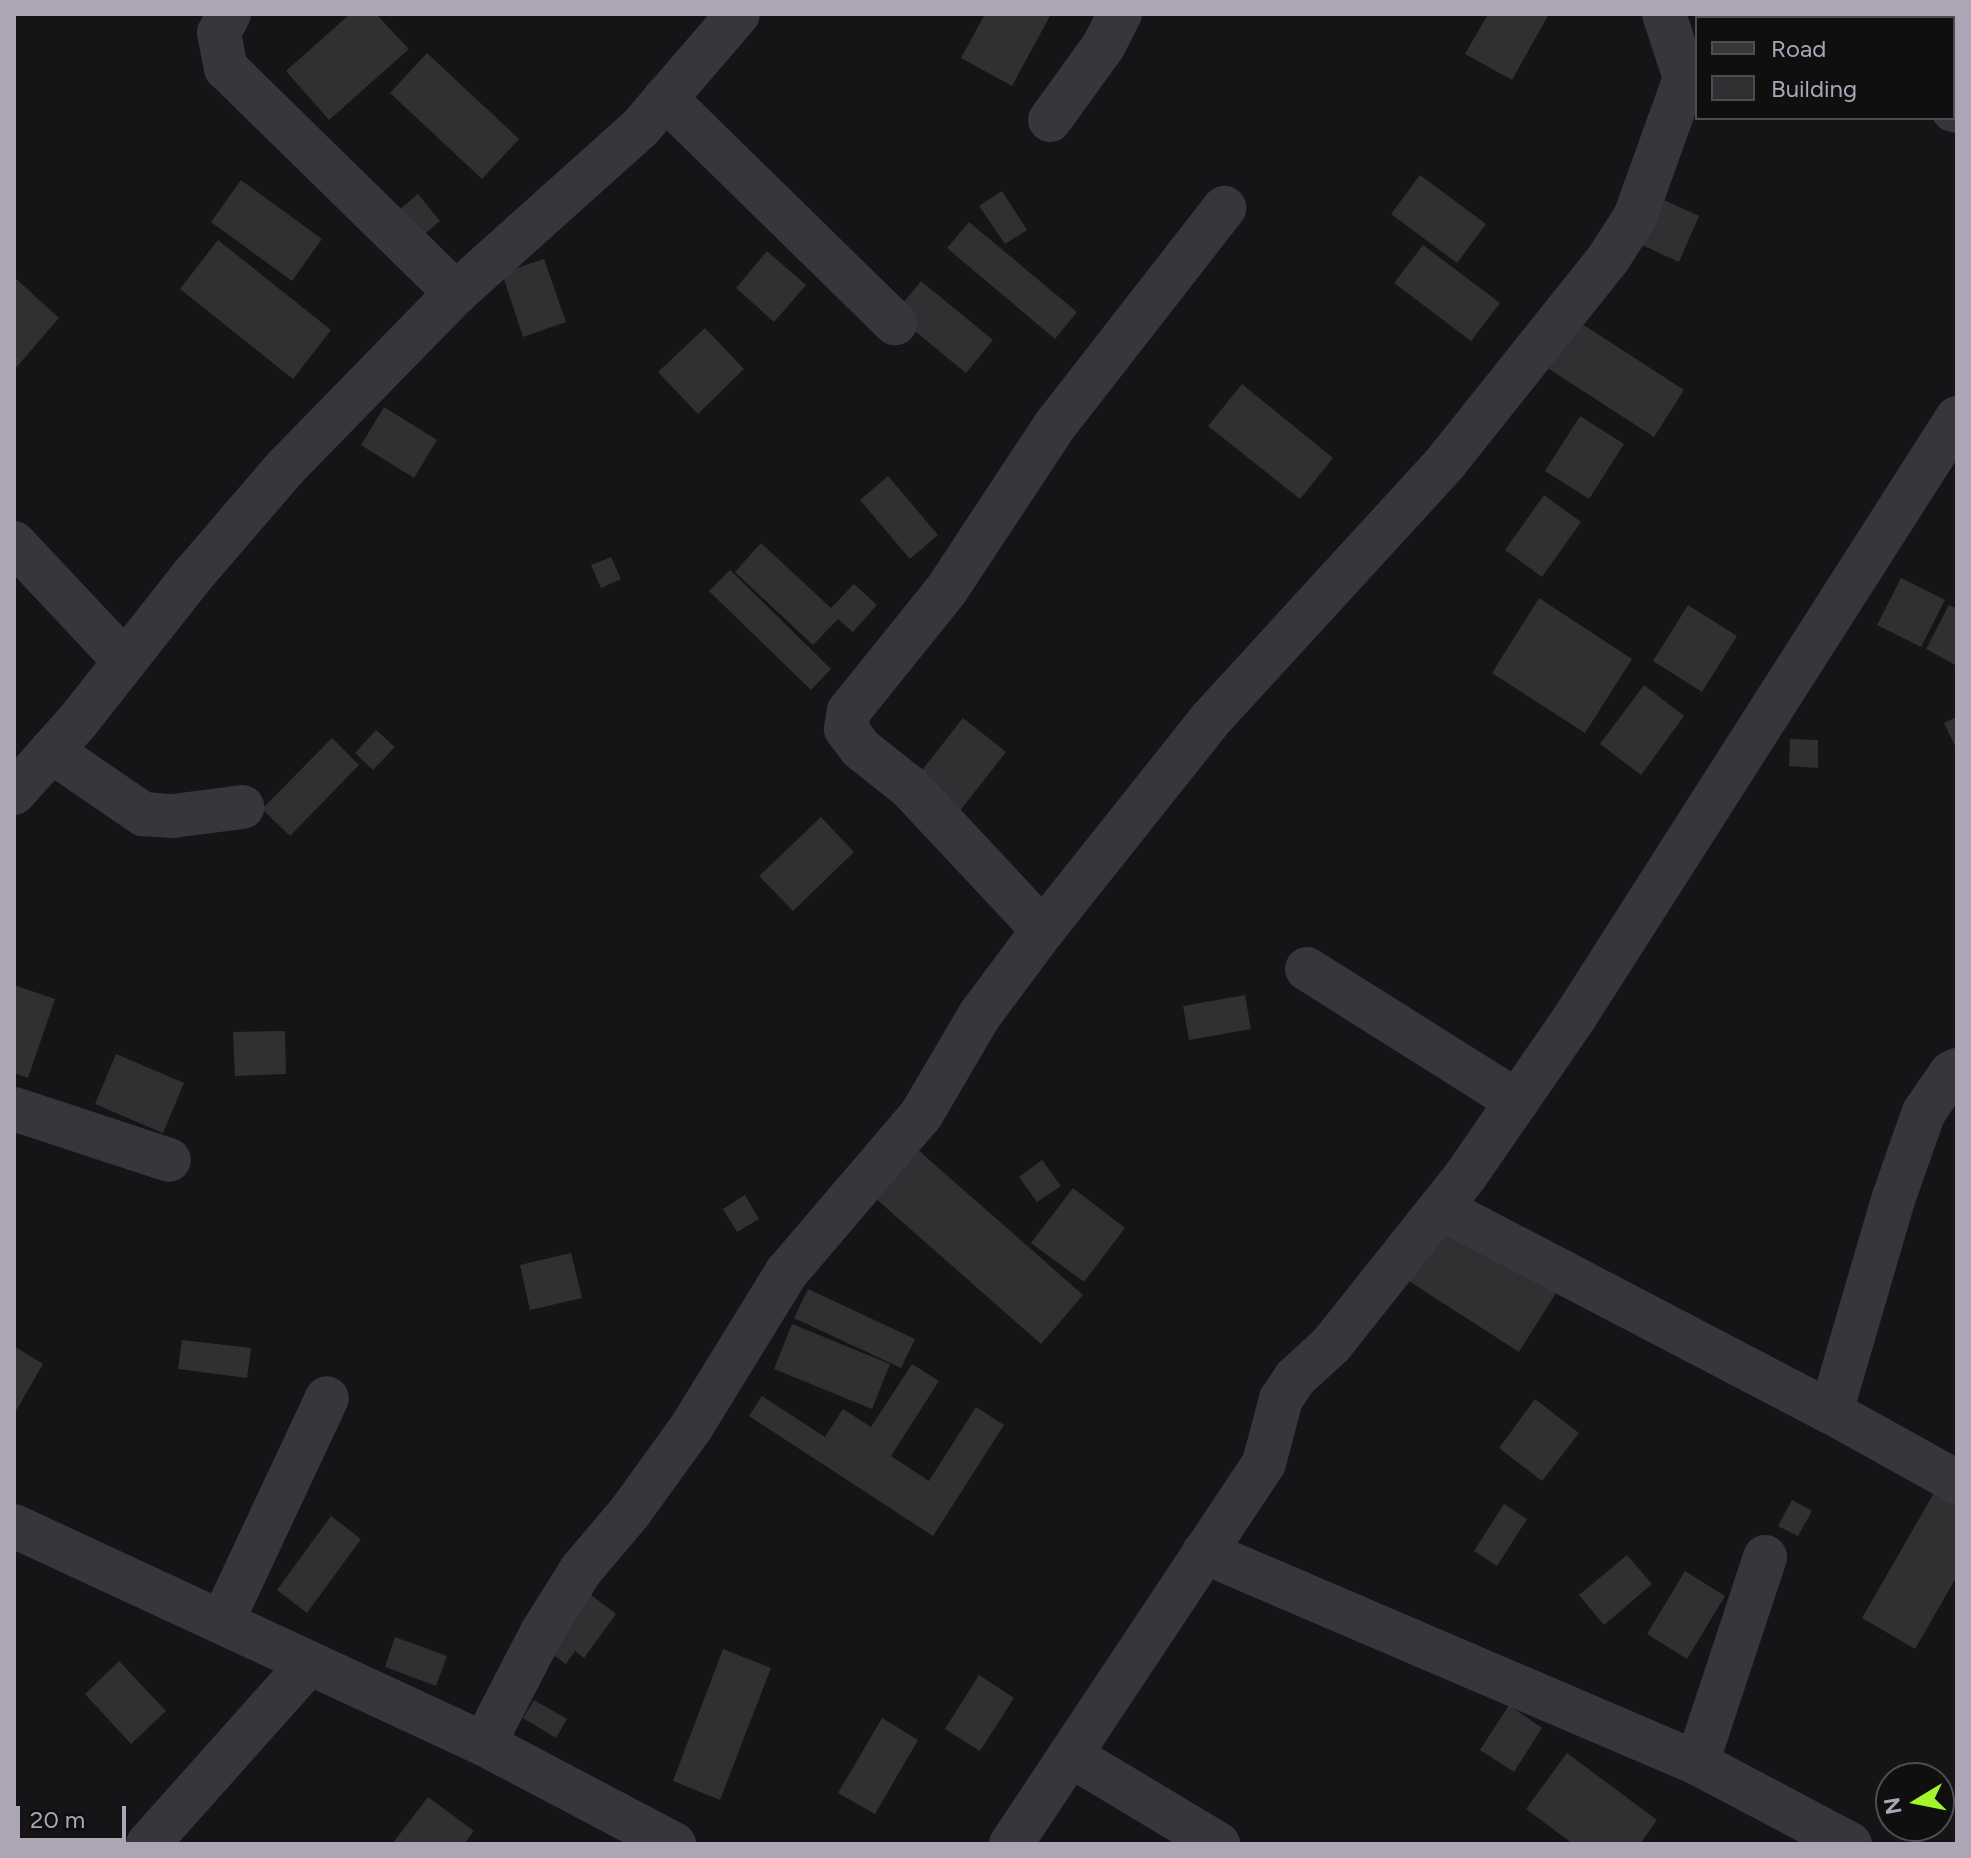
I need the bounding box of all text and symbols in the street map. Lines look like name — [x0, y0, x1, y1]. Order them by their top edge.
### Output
legend — [1695, 16, 1955, 120]
text: Road — [1771, 34, 1826, 63]
text: Building — [1771, 74, 1857, 103]
north arrow — [1875, 1762, 1955, 1842]
scale bar — [20, 1790, 130, 1840]
text: N — [1878, 1795, 1908, 1817]
text: 20 m — [30, 1805, 85, 1834]

